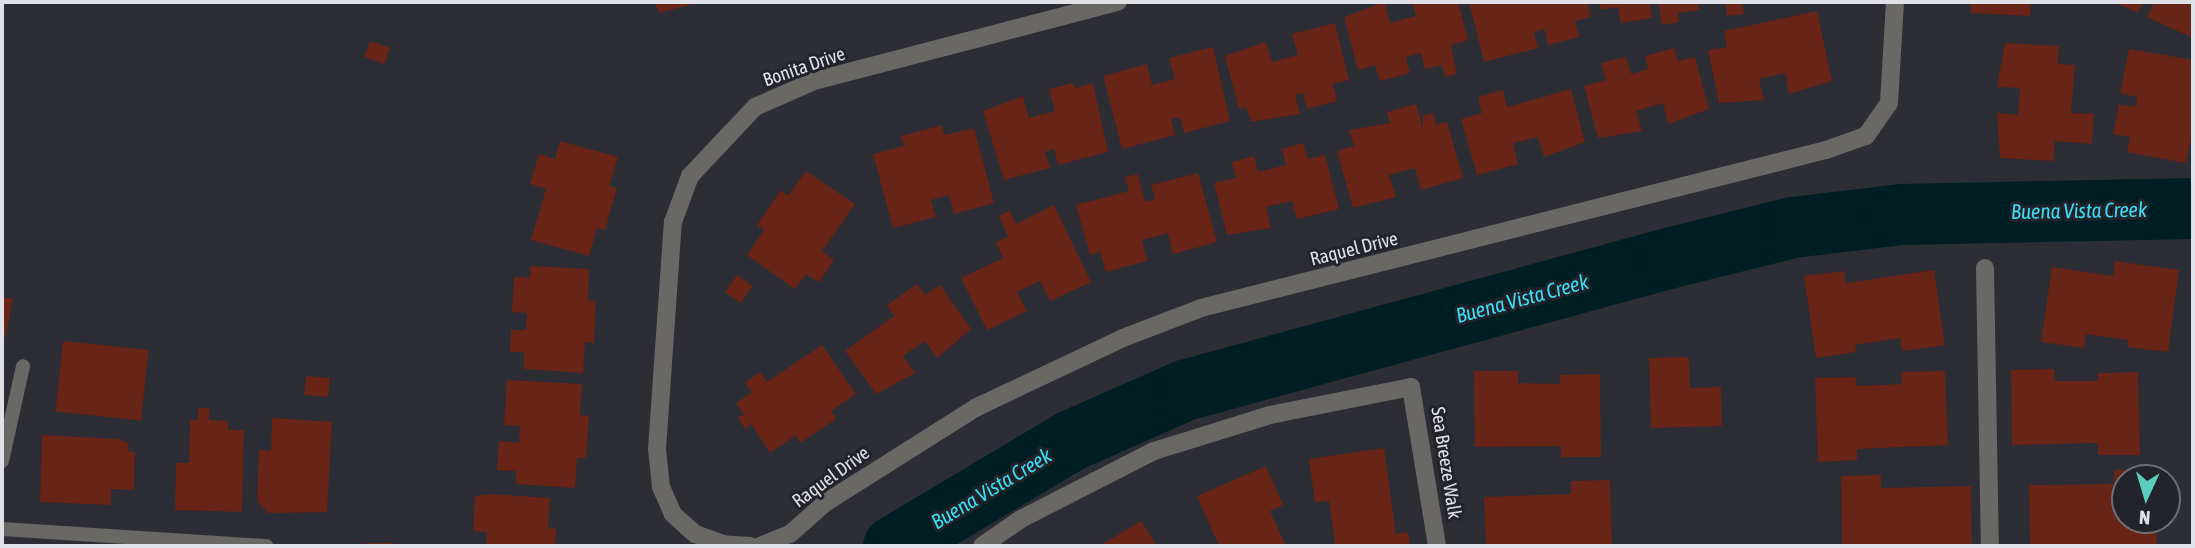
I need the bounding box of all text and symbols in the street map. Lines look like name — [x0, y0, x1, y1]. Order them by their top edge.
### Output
street label: Bonita Drive — [760, 42, 848, 92]
water label: Buena Vista Creek — [2011, 196, 2147, 224]
street label: Raquel Drive — [1308, 227, 1400, 271]
water label: Buena Vista Creek — [1453, 268, 1591, 328]
street label: Sea Breeze Walk — [1426, 405, 1466, 521]
street label: Raquel Drive — [788, 441, 874, 513]
water label: Buena Vista Creek — [926, 442, 1056, 534]
north arrow — [2111, 464, 2181, 534]
text: N — [2138, 507, 2151, 529]

